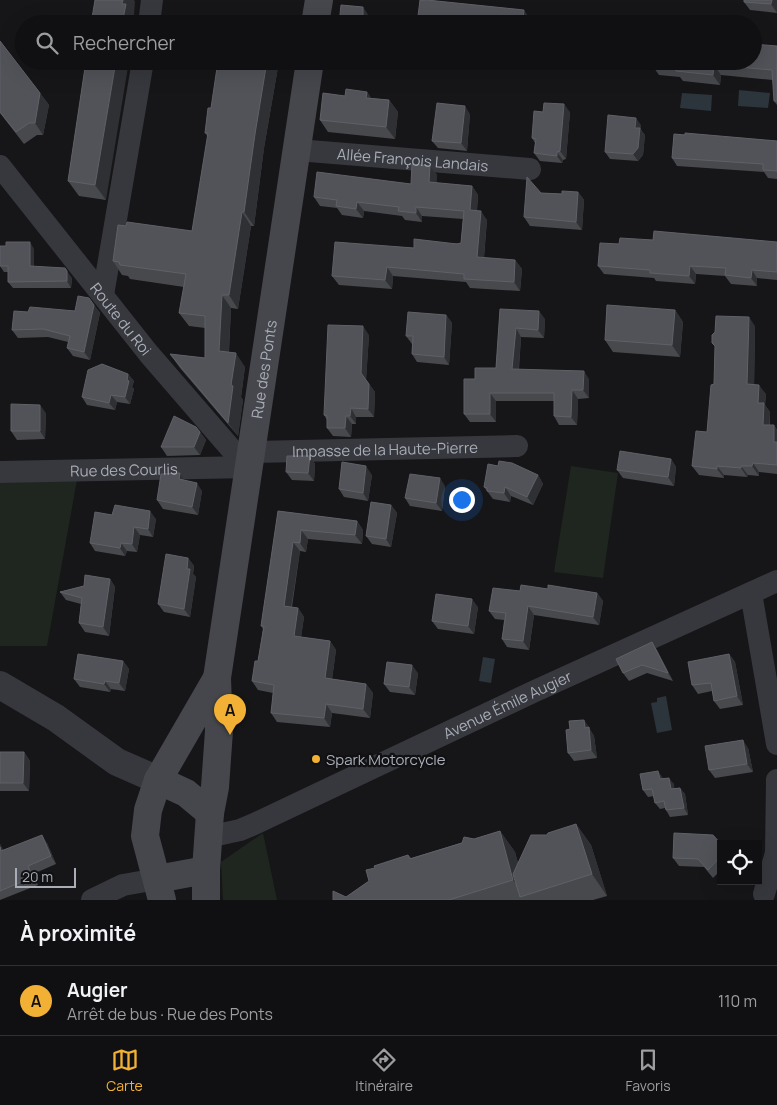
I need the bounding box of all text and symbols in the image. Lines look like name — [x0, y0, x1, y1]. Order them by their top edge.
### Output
search box — [15, 15, 762, 70]
icon: search — [33, 29, 61, 57]
text: Rechercher — [73, 30, 175, 56]
street label: Allée François Landais — [336, 143, 489, 176]
street label: Route du Roi — [86, 278, 157, 360]
street label: Rue des Ponts — [246, 318, 281, 420]
street label: Impasse de la Haute-Pierre — [292, 436, 478, 462]
street label: Rue des Courlis — [70, 458, 178, 481]
your location — [449, 487, 475, 513]
street label: Avenue Émile Augier — [440, 665, 575, 744]
pin: A — [214, 694, 246, 735]
place label: Spark Motorcycle — [326, 749, 446, 770]
marker: Spark Motorcycle — [310, 753, 322, 765]
map controls — [717, 840, 762, 885]
button: locate — [717, 840, 762, 885]
scale bar — [15, 865, 76, 888]
text: 20 m — [22, 867, 53, 886]
text: À proximité — [20, 919, 136, 947]
text: Augier — [67, 977, 128, 1003]
text: A — [31, 990, 41, 1012]
text: 110 m — [718, 990, 757, 1012]
text: Arrêt de bus · Rue des Ponts — [67, 1003, 273, 1025]
tab: Carte — [106, 1046, 143, 1095]
tab: Itinéraire — [355, 1046, 413, 1095]
tab: Favoris — [626, 1046, 671, 1095]

